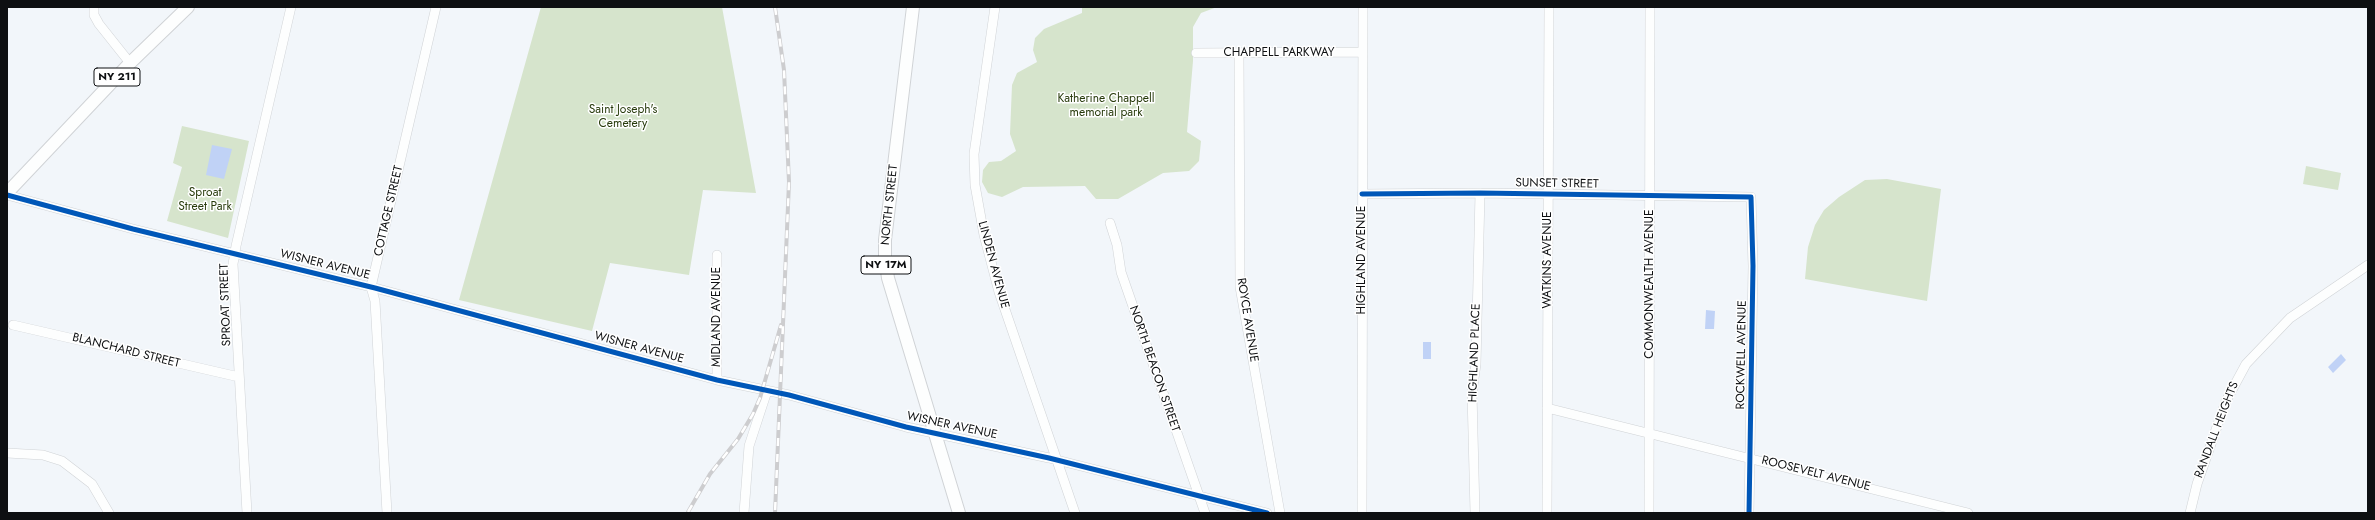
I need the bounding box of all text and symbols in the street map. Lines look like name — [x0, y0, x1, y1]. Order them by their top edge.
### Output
street label: CHAPPELL PARKWAY — [1224, 46, 1334, 60]
road number: NY 211 — [94, 68, 140, 86]
park label: Katherine Chappell memorial park — [1058, 92, 1154, 120]
park label: Saint Joseph's Cemetery — [589, 103, 657, 131]
street label: COTTAGE STREET — [372, 164, 406, 258]
street label: NORTH STREET — [879, 164, 901, 246]
street label: SUNSET STREET — [1515, 176, 1599, 192]
park label: Sproat Street Park — [178, 186, 232, 214]
street label: HIGHLAND AVENUE — [1355, 206, 1369, 314]
street label: COMMONWEALTH AVENUE — [1643, 209, 1657, 359]
street label: WATKINS AVENUE — [1541, 211, 1555, 309]
street label: LINDEN AVENUE — [974, 220, 1012, 310]
street label: WISNER AVENUE — [278, 247, 372, 283]
road number: NY 17M — [861, 256, 911, 274]
street label: SPROAT STREET — [217, 263, 235, 347]
street label: MIDLAND AVENUE — [710, 267, 724, 367]
street label: ROYCE AVENUE — [1233, 277, 1261, 363]
street label: ROCKWELL AVENUE — [1734, 300, 1750, 410]
street label: HIGHLAND PLACE — [1466, 303, 1484, 403]
street label: NORTH BEACON STREET — [1126, 304, 1182, 434]
street label: WISNER AVENUE — [593, 329, 685, 367]
street label: BLANCHARD STREET — [71, 331, 181, 371]
street label: RANDALL HEIGHTS — [2192, 380, 2242, 480]
street label: WISNER AVENUE — [905, 409, 999, 443]
street label: ROOSEVELT AVENUE — [1760, 453, 1872, 495]

